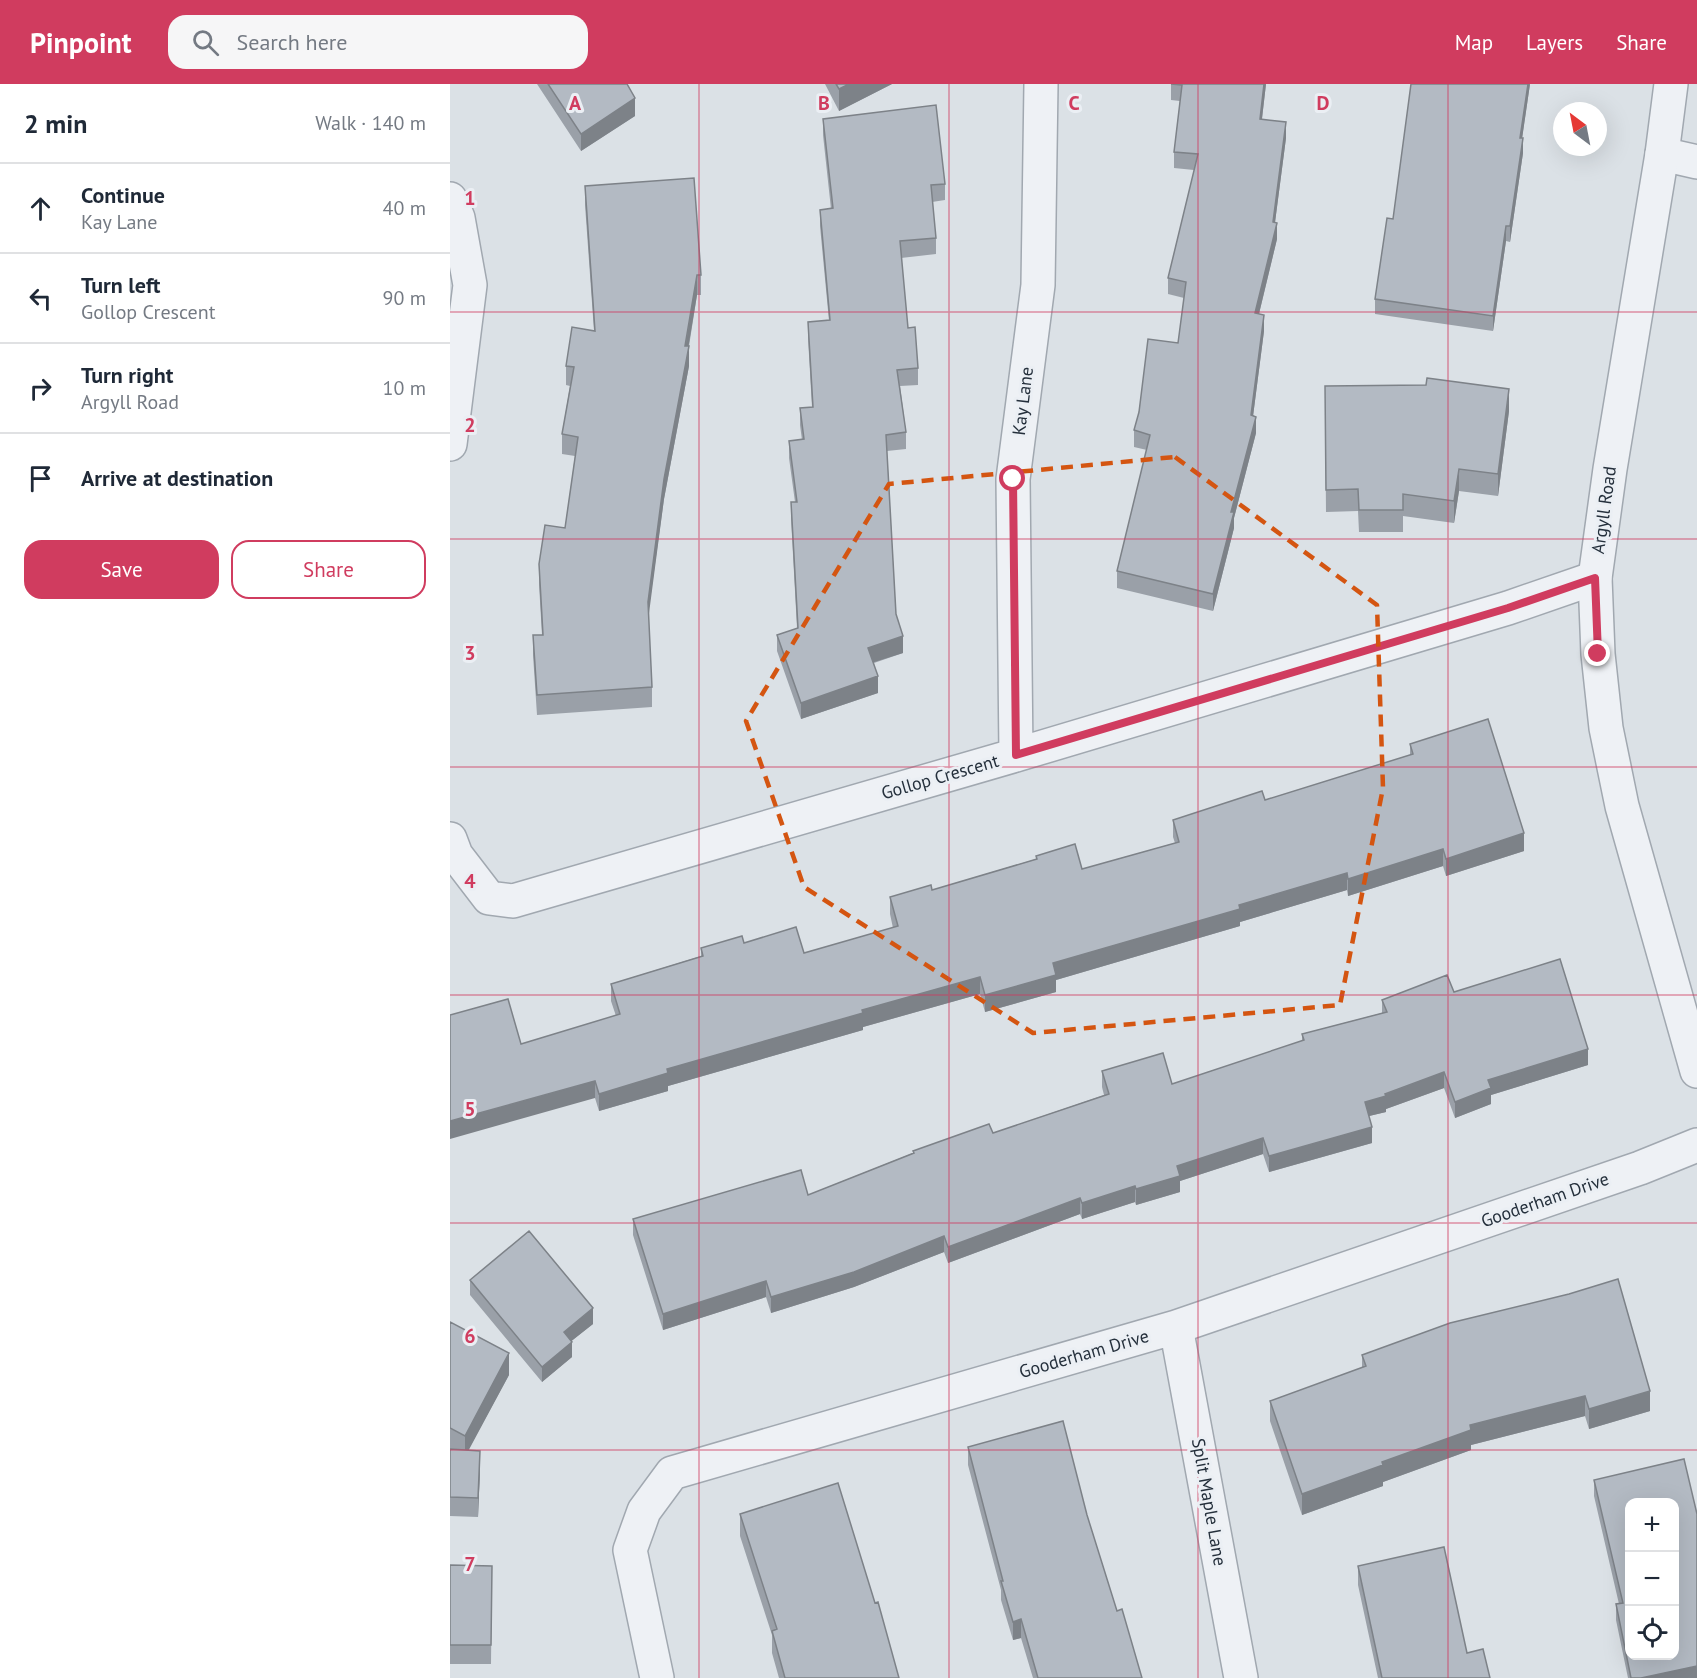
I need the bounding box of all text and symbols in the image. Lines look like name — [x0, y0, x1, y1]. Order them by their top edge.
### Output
search box — [168, 15, 588, 69]
text: Pinpoint — [30, 24, 132, 61]
icon: search — [189, 26, 222, 59]
text: Search here — [237, 28, 347, 56]
text: Map — [1455, 29, 1493, 56]
text: Layers — [1526, 29, 1583, 56]
text: Share — [1616, 29, 1667, 56]
text: A — [569, 90, 582, 116]
text: B — [818, 90, 830, 116]
text: C — [1068, 90, 1080, 116]
text: D — [1317, 90, 1330, 116]
north arrow — [1553, 102, 1607, 156]
text: 2 min — [24, 107, 87, 140]
text: Walk · 140 m — [315, 110, 426, 136]
text: Continue — [81, 181, 165, 209]
text: 1 — [464, 185, 476, 211]
icon: ahead — [24, 192, 57, 225]
text: 40 m — [383, 195, 426, 221]
text: Kay Lane — [81, 209, 157, 235]
text: Turn left — [81, 271, 161, 299]
icon: left — [24, 282, 57, 315]
text: 90 m — [383, 285, 426, 311]
text: Gollop Crescent — [81, 299, 215, 325]
text: Turn right — [81, 361, 173, 389]
street label: Kay Lane — [1007, 365, 1038, 436]
icon: right — [24, 372, 57, 405]
text: 10 m — [383, 375, 426, 401]
text: Argyll Road — [81, 389, 179, 415]
text: 2 — [464, 412, 476, 438]
icon: arrive — [24, 462, 57, 495]
text: Arrive at destination — [81, 464, 273, 492]
route start — [999, 465, 1025, 491]
street label: Argyll Road — [1586, 465, 1621, 555]
button: Save — [24, 540, 219, 599]
button: Share — [231, 540, 426, 599]
text: 3 — [464, 640, 476, 666]
route end — [1584, 640, 1610, 666]
street label: Gollop Crescent — [879, 749, 1001, 804]
text: 4 — [464, 868, 476, 894]
text: 5 — [464, 1096, 476, 1122]
street label: Gooderham Drive — [1478, 1167, 1612, 1232]
text: 6 — [464, 1323, 476, 1349]
street label: Gooderham Drive — [1016, 1324, 1151, 1383]
street label: Split Maple Lane — [1187, 1436, 1232, 1568]
map controls — [1625, 1498, 1679, 1660]
button: + — [1625, 1498, 1679, 1552]
text: 7 — [464, 1551, 476, 1577]
button: − — [1625, 1552, 1679, 1606]
button: locate — [1625, 1606, 1679, 1660]

